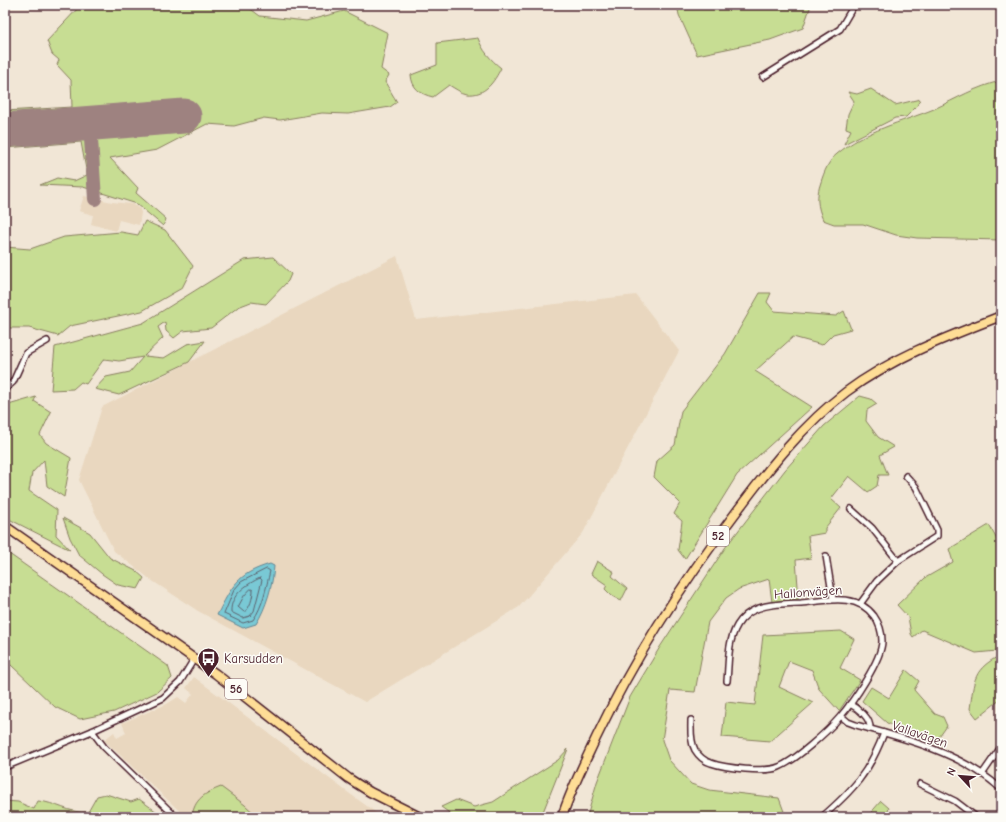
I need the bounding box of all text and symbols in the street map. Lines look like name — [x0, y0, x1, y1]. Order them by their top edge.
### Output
road number: 52 — [707, 526, 729, 546]
street label: Hallonvägen — [773, 582, 843, 602]
bus stop icon: Karsudden — [195, 645, 221, 678]
place label: Karsudden — [224, 651, 283, 666]
road number: 56 — [225, 679, 247, 699]
street label: Vallavägen — [890, 717, 950, 751]
north arrow — [940, 756, 980, 796]
text: N — [944, 766, 959, 778]

